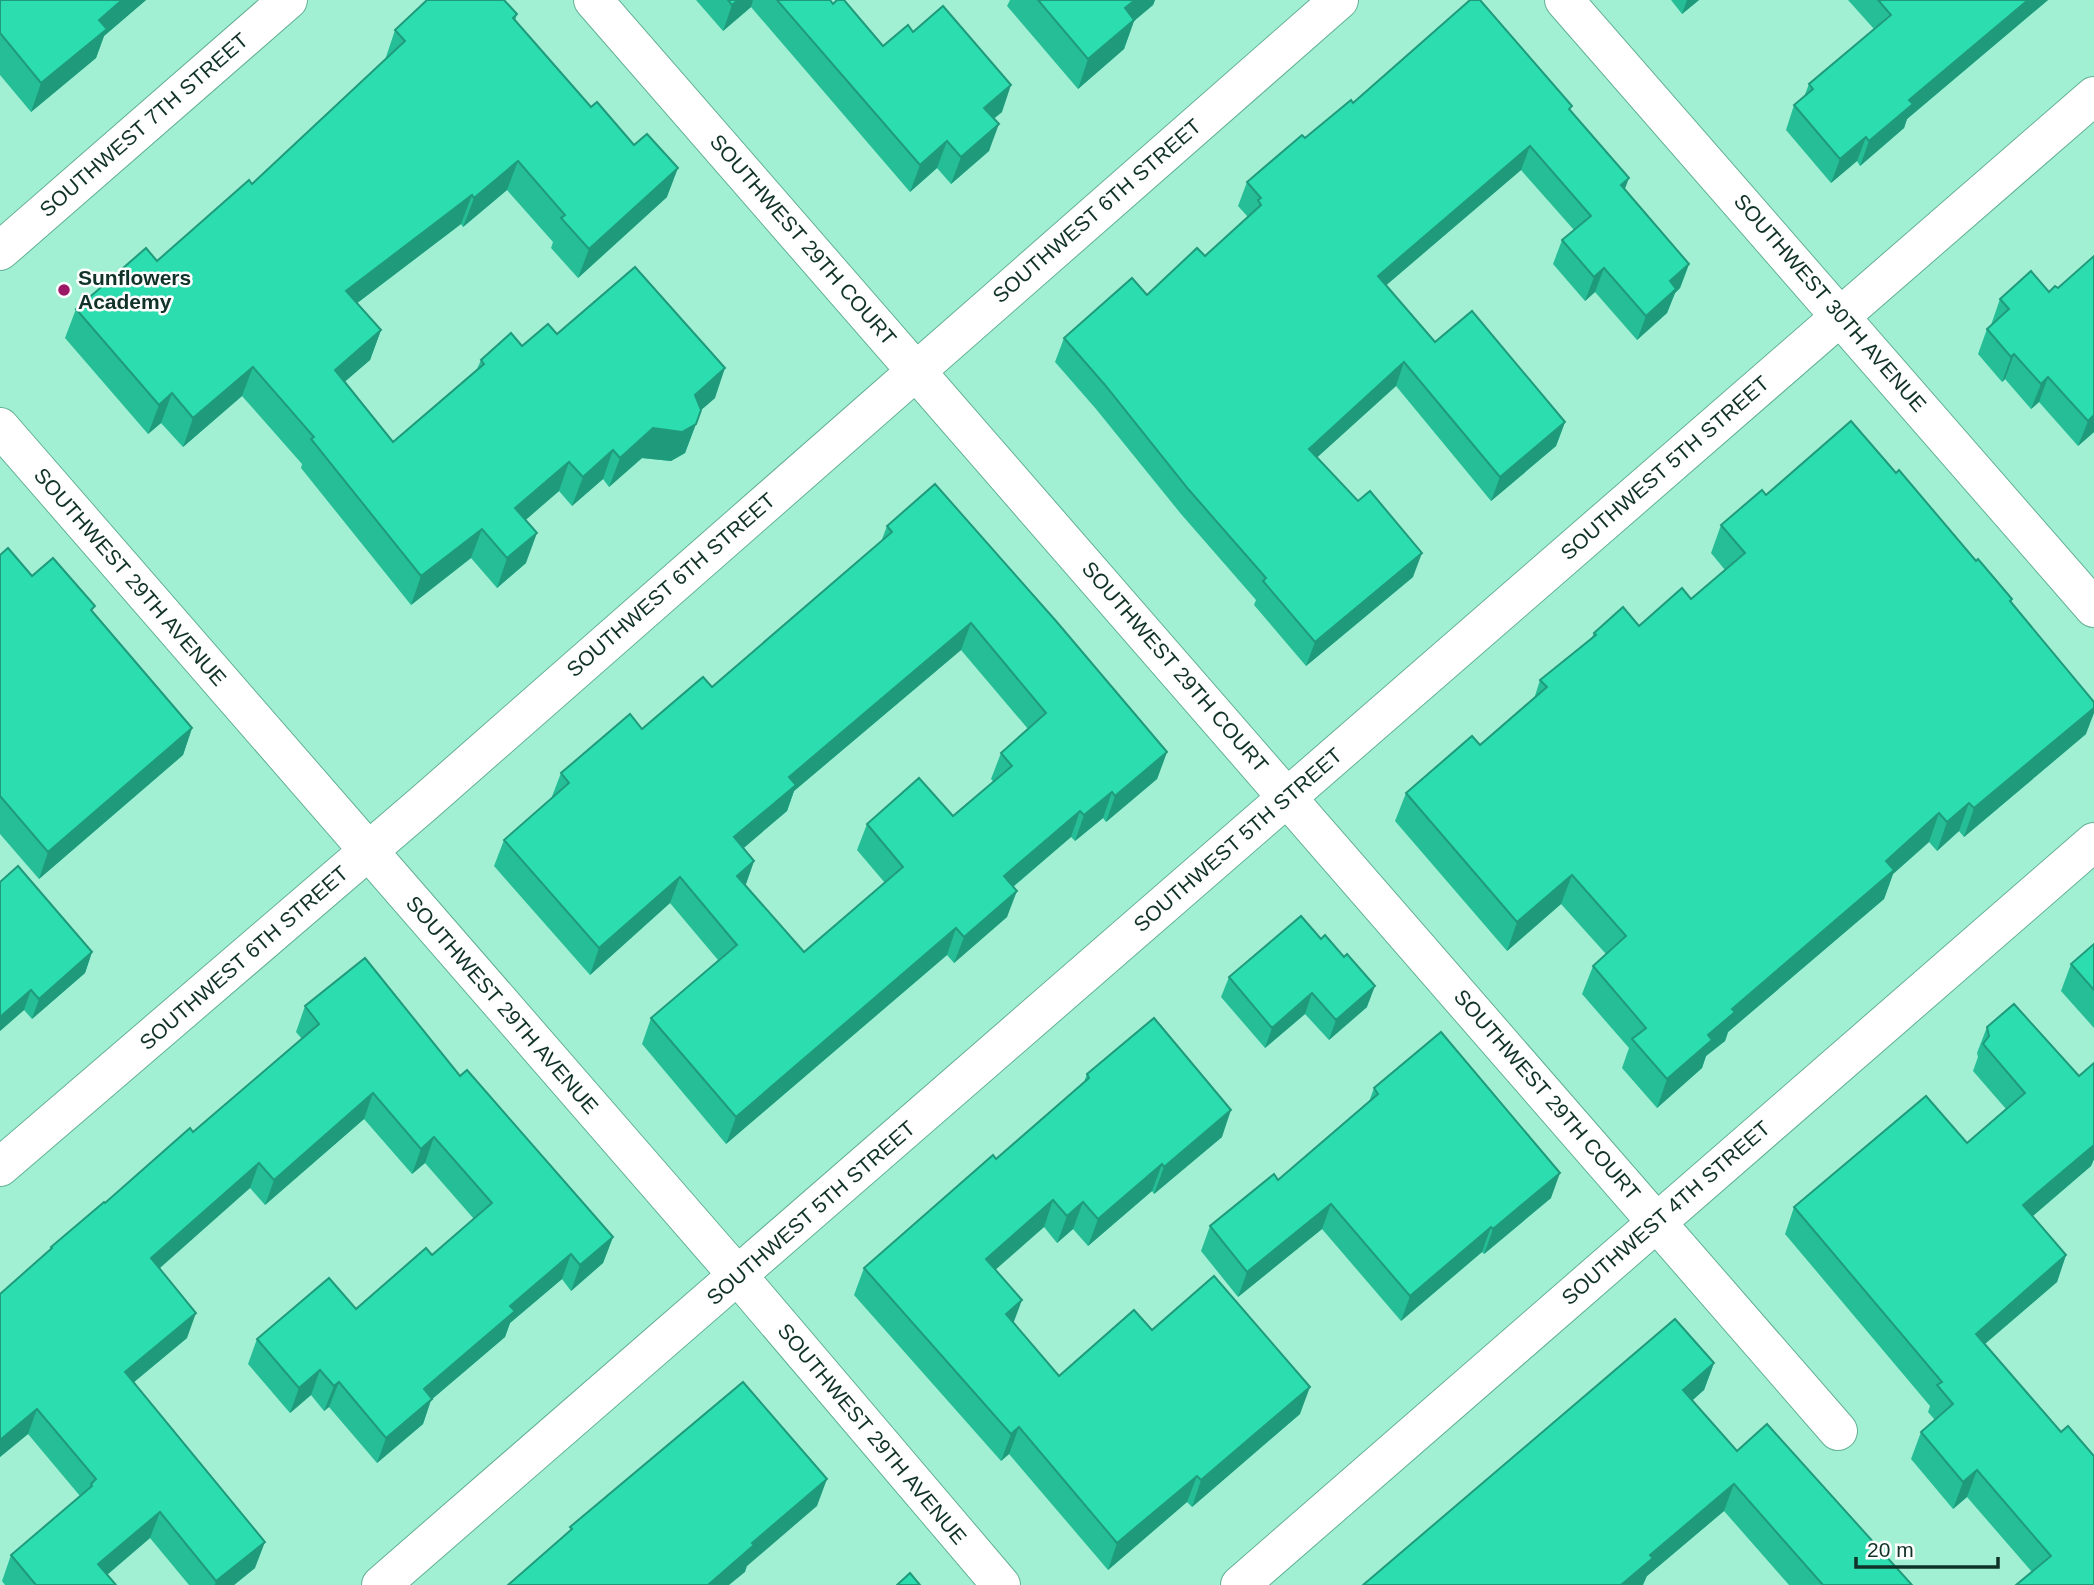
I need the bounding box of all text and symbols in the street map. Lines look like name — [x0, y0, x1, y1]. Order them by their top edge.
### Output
street label: SOUTHWEST 7TH STREET — [35, 28, 252, 221]
street label: SOUTHWEST 6TH STREET — [988, 114, 1205, 307]
street label: SOUTHWEST 29TH COURT — [706, 130, 901, 350]
street label: SOUTHWEST 30TH AVENUE — [1730, 189, 1931, 416]
place label: Sunflowers Academy — [78, 266, 191, 313]
marker: Sunflowers Academy — [56, 282, 72, 298]
street label: SOUTHWEST 5TH STREET — [1556, 371, 1773, 564]
street label: SOUTHWEST 29TH AVENUE — [30, 463, 231, 690]
street label: SOUTHWEST 6TH STREET — [562, 488, 779, 681]
street label: SOUTHWEST 29TH COURT — [1078, 557, 1273, 777]
street label: SOUTHWEST 5TH STREET — [1129, 743, 1346, 936]
street label: SOUTHWEST 6TH STREET — [135, 861, 352, 1054]
street label: SOUTHWEST 29TH AVENUE — [402, 891, 603, 1118]
street label: SOUTHWEST 29TH COURT — [1450, 985, 1645, 1205]
street label: SOUTHWEST 5TH STREET — [702, 1116, 919, 1309]
street label: SOUTHWEST 4TH STREET — [1557, 1116, 1774, 1309]
street label: SOUTHWEST 29TH AVENUE — [773, 1319, 971, 1548]
scale bar — [1856, 1526, 1998, 1570]
text: 20 m — [1867, 1538, 1914, 1561]

